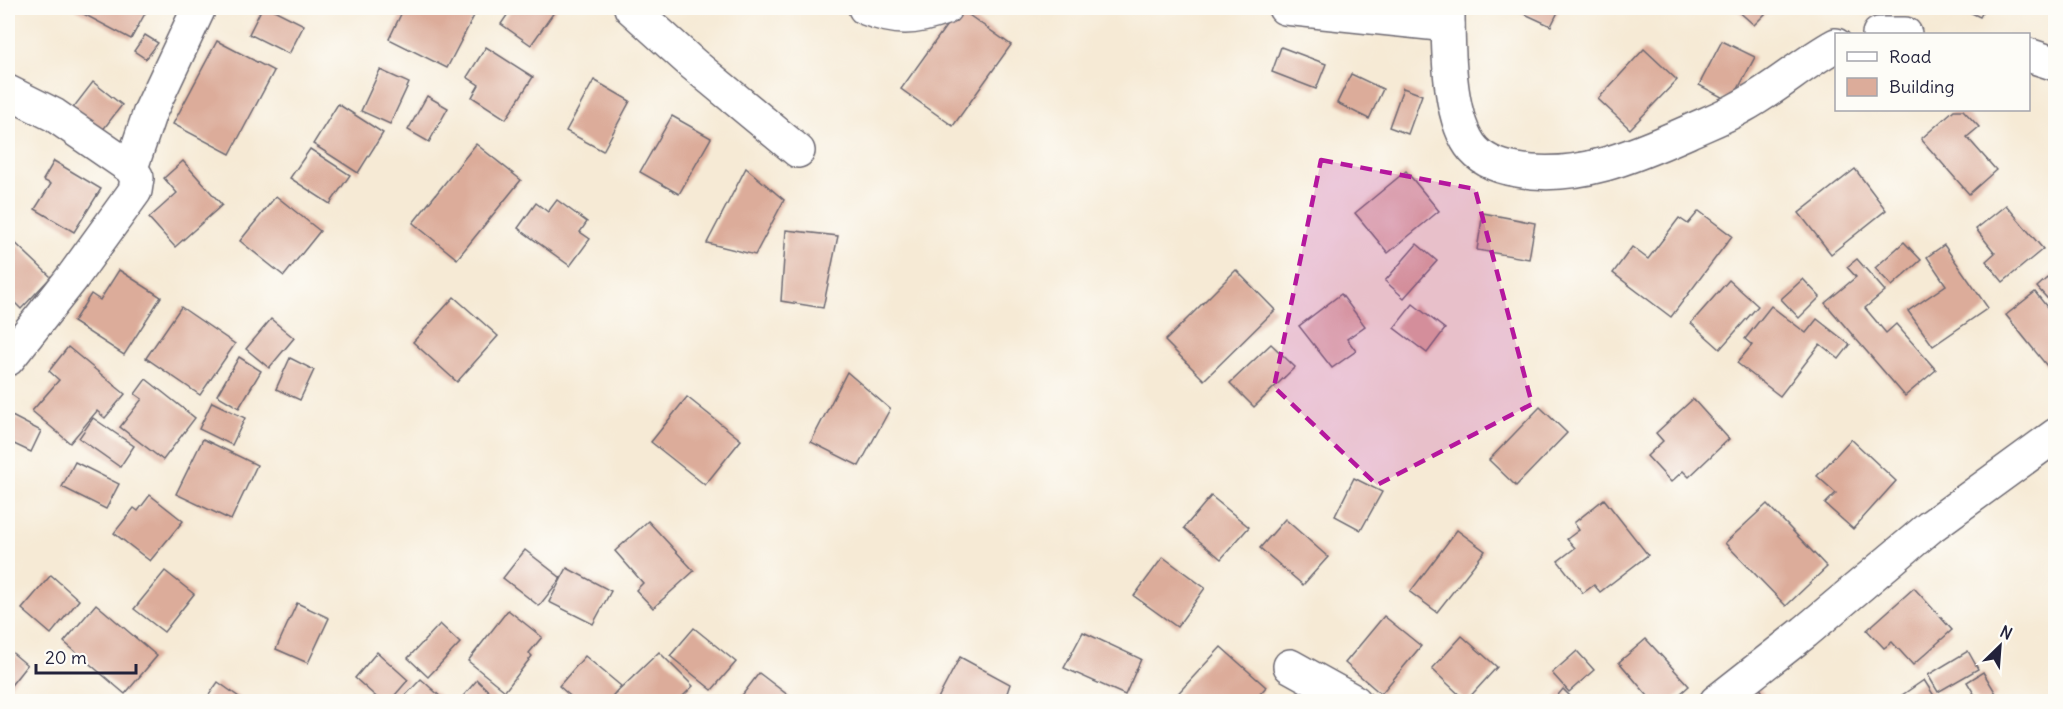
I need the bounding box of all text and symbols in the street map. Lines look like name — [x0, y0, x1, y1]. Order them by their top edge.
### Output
legend — [1835, 33, 2030, 111]
text: Road — [1889, 45, 1932, 68]
text: Building — [1889, 75, 1954, 98]
north arrow — [1970, 616, 2030, 676]
text: N — [1997, 621, 2016, 644]
scale bar — [36, 637, 136, 675]
text: 20 m — [45, 646, 87, 669]

